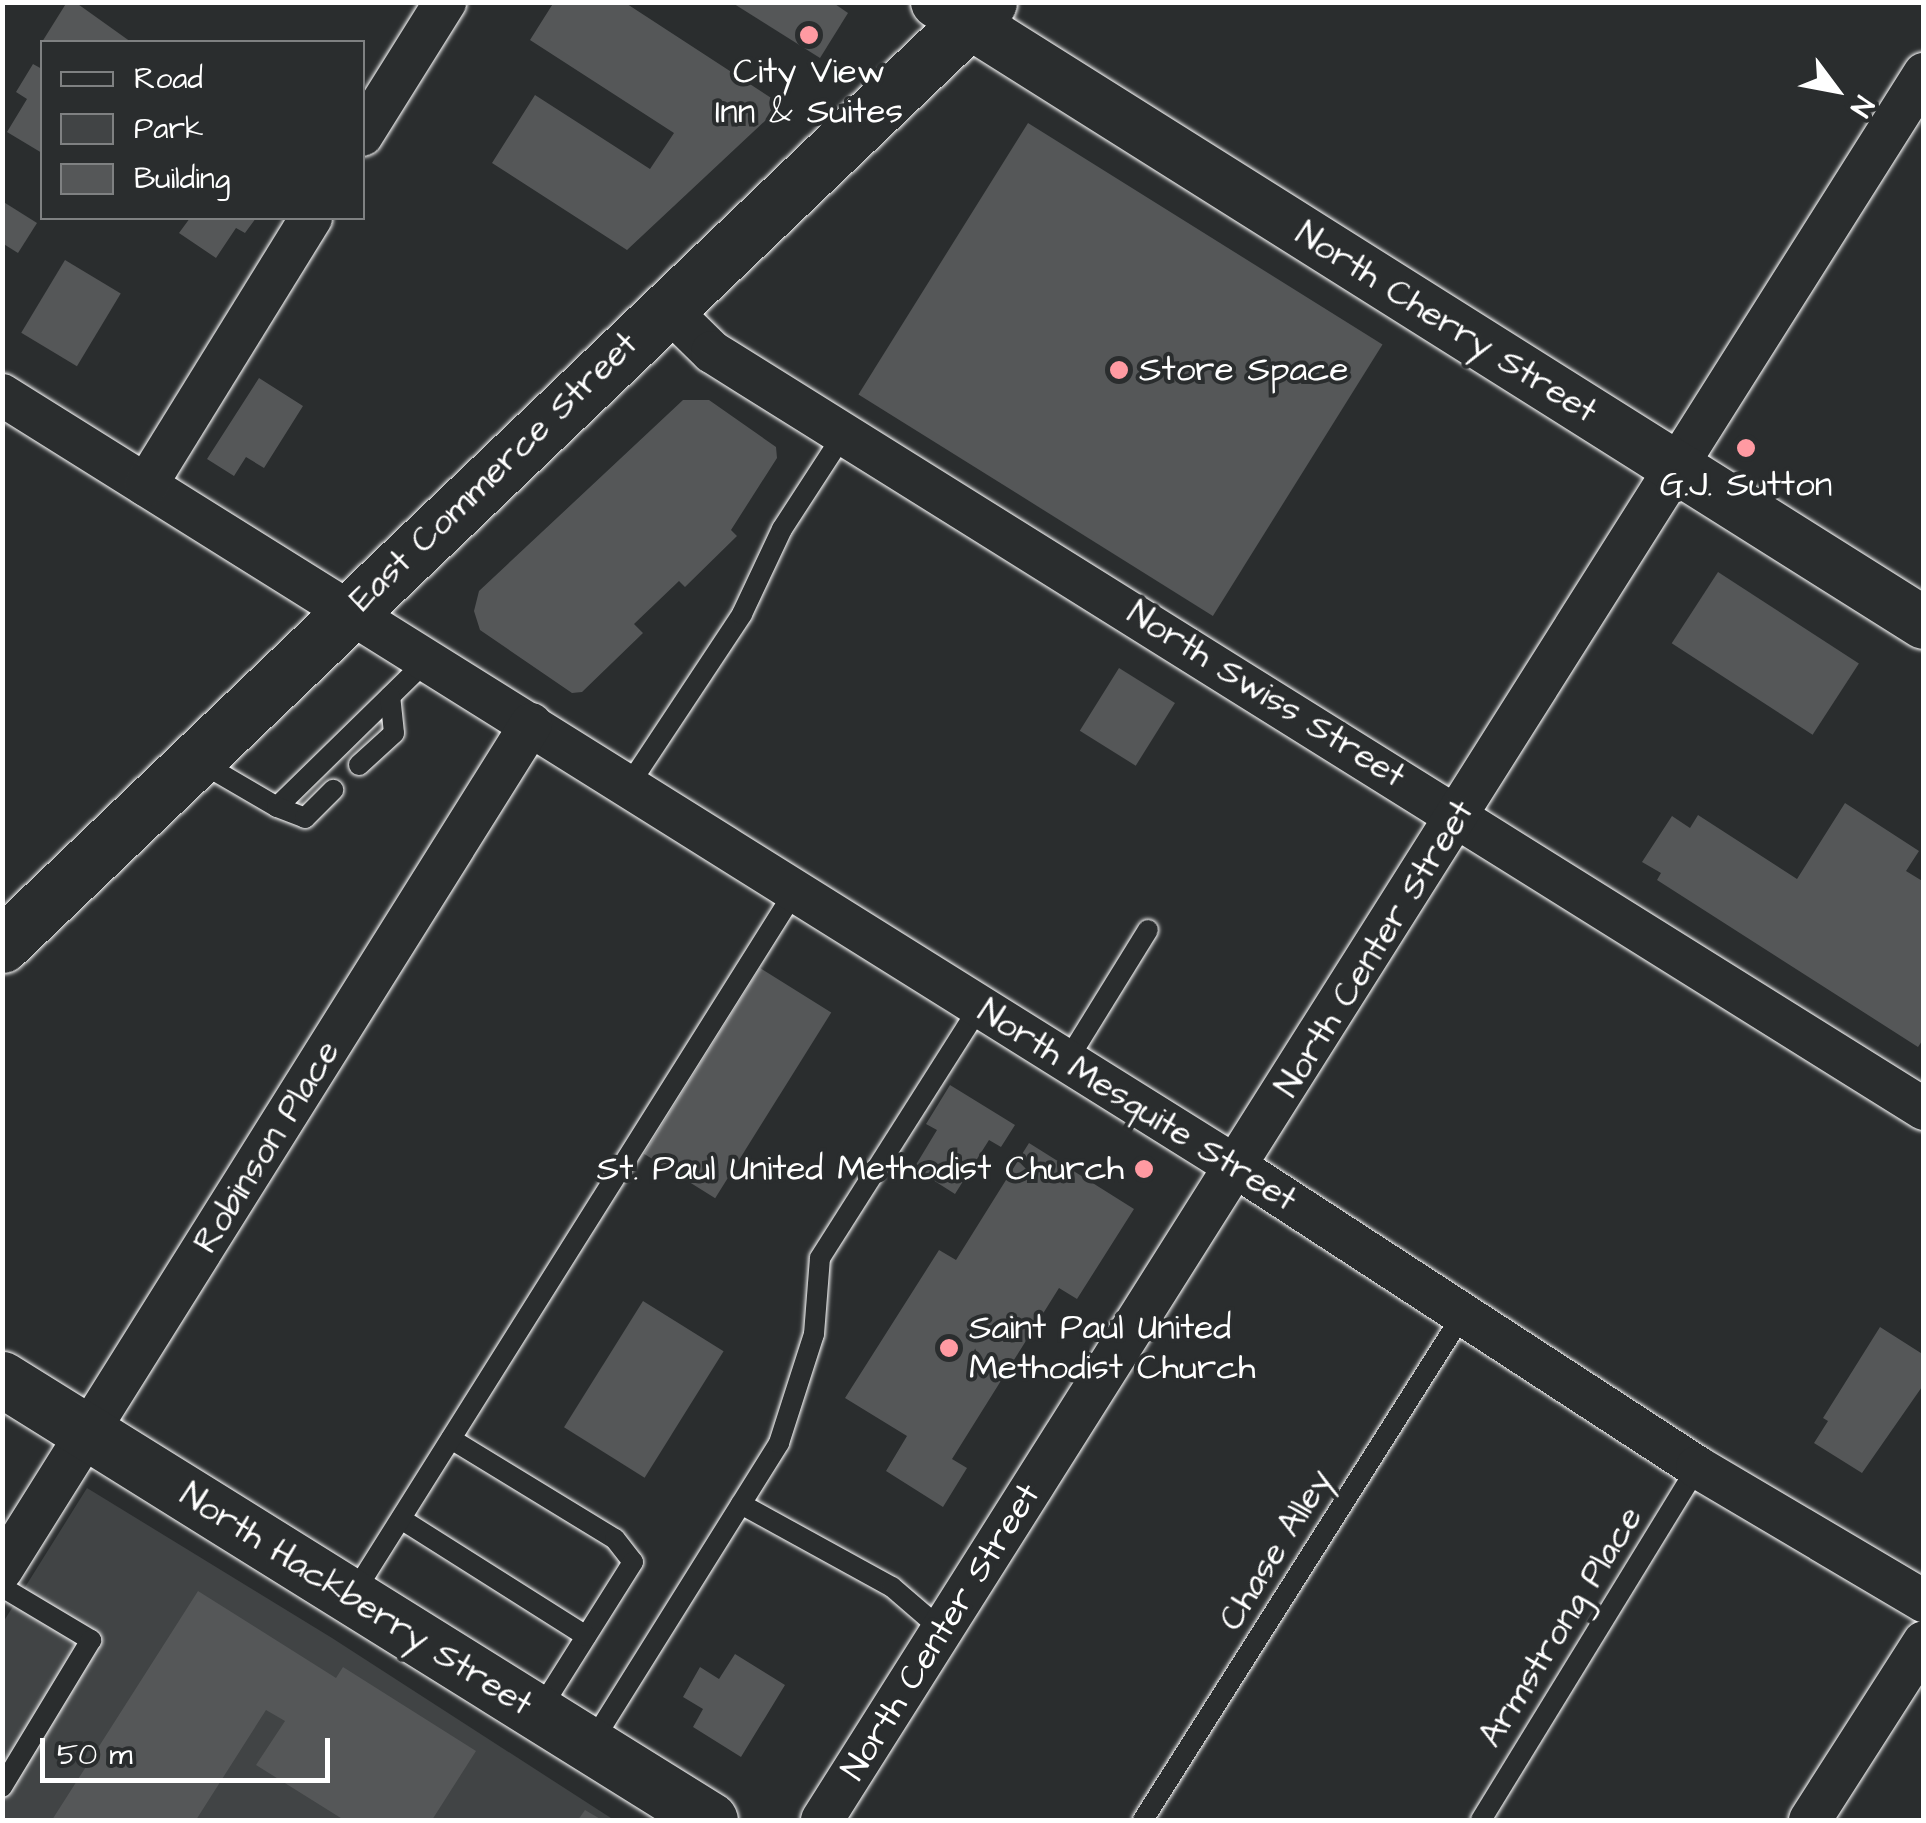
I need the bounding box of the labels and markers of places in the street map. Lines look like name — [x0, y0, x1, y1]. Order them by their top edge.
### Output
marker: City View Inn & Suites — [798, 24, 820, 46]
place label: City View Inn & Suites — [715, 51, 903, 133]
place label: Store Space — [1139, 349, 1348, 391]
marker: Store Space — [1108, 359, 1130, 381]
marker: G.J. Sutton — [1735, 437, 1757, 459]
place label: G.J. Sutton — [1660, 464, 1832, 506]
place label: St. Paul United Methodist Church — [597, 1148, 1124, 1190]
marker: St. Paul United Methodist Church — [1133, 1158, 1155, 1180]
place label: Saint Paul United Methodist Church — [969, 1307, 1256, 1389]
marker: Saint Paul United Methodist Church — [938, 1337, 960, 1359]

